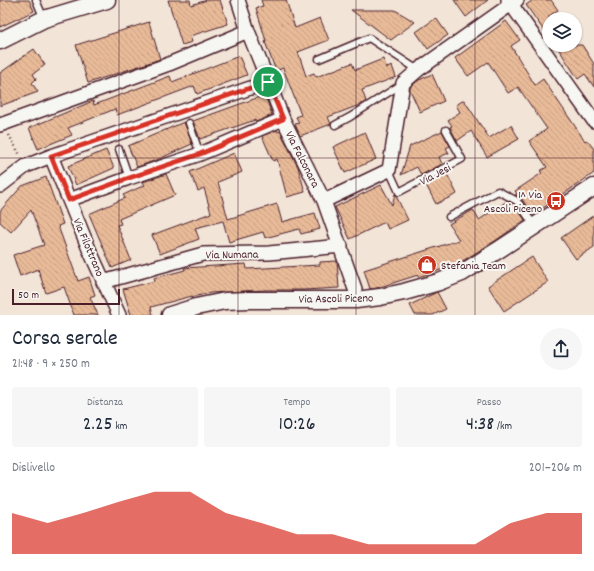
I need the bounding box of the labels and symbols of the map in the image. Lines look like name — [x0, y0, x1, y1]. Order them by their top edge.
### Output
pin — [251, 65, 285, 99]
street label: Via Falconara — [280, 128, 323, 191]
street label: Via Jesi — [417, 160, 454, 191]
place label: 1^ Via Ascoli Piceno — [484, 187, 542, 218]
bus stop icon: 1^ Via Ascoli Piceno — [545, 190, 567, 212]
street label: Via Filottrano — [68, 216, 108, 279]
street label: Via Numana — [206, 247, 259, 264]
shop icon: Stefania Team — [416, 254, 438, 276]
place label: Stefania Team — [441, 258, 506, 275]
scale bar — [12, 287, 120, 306]
street label: Via Ascoli Piceno — [299, 290, 373, 309]

